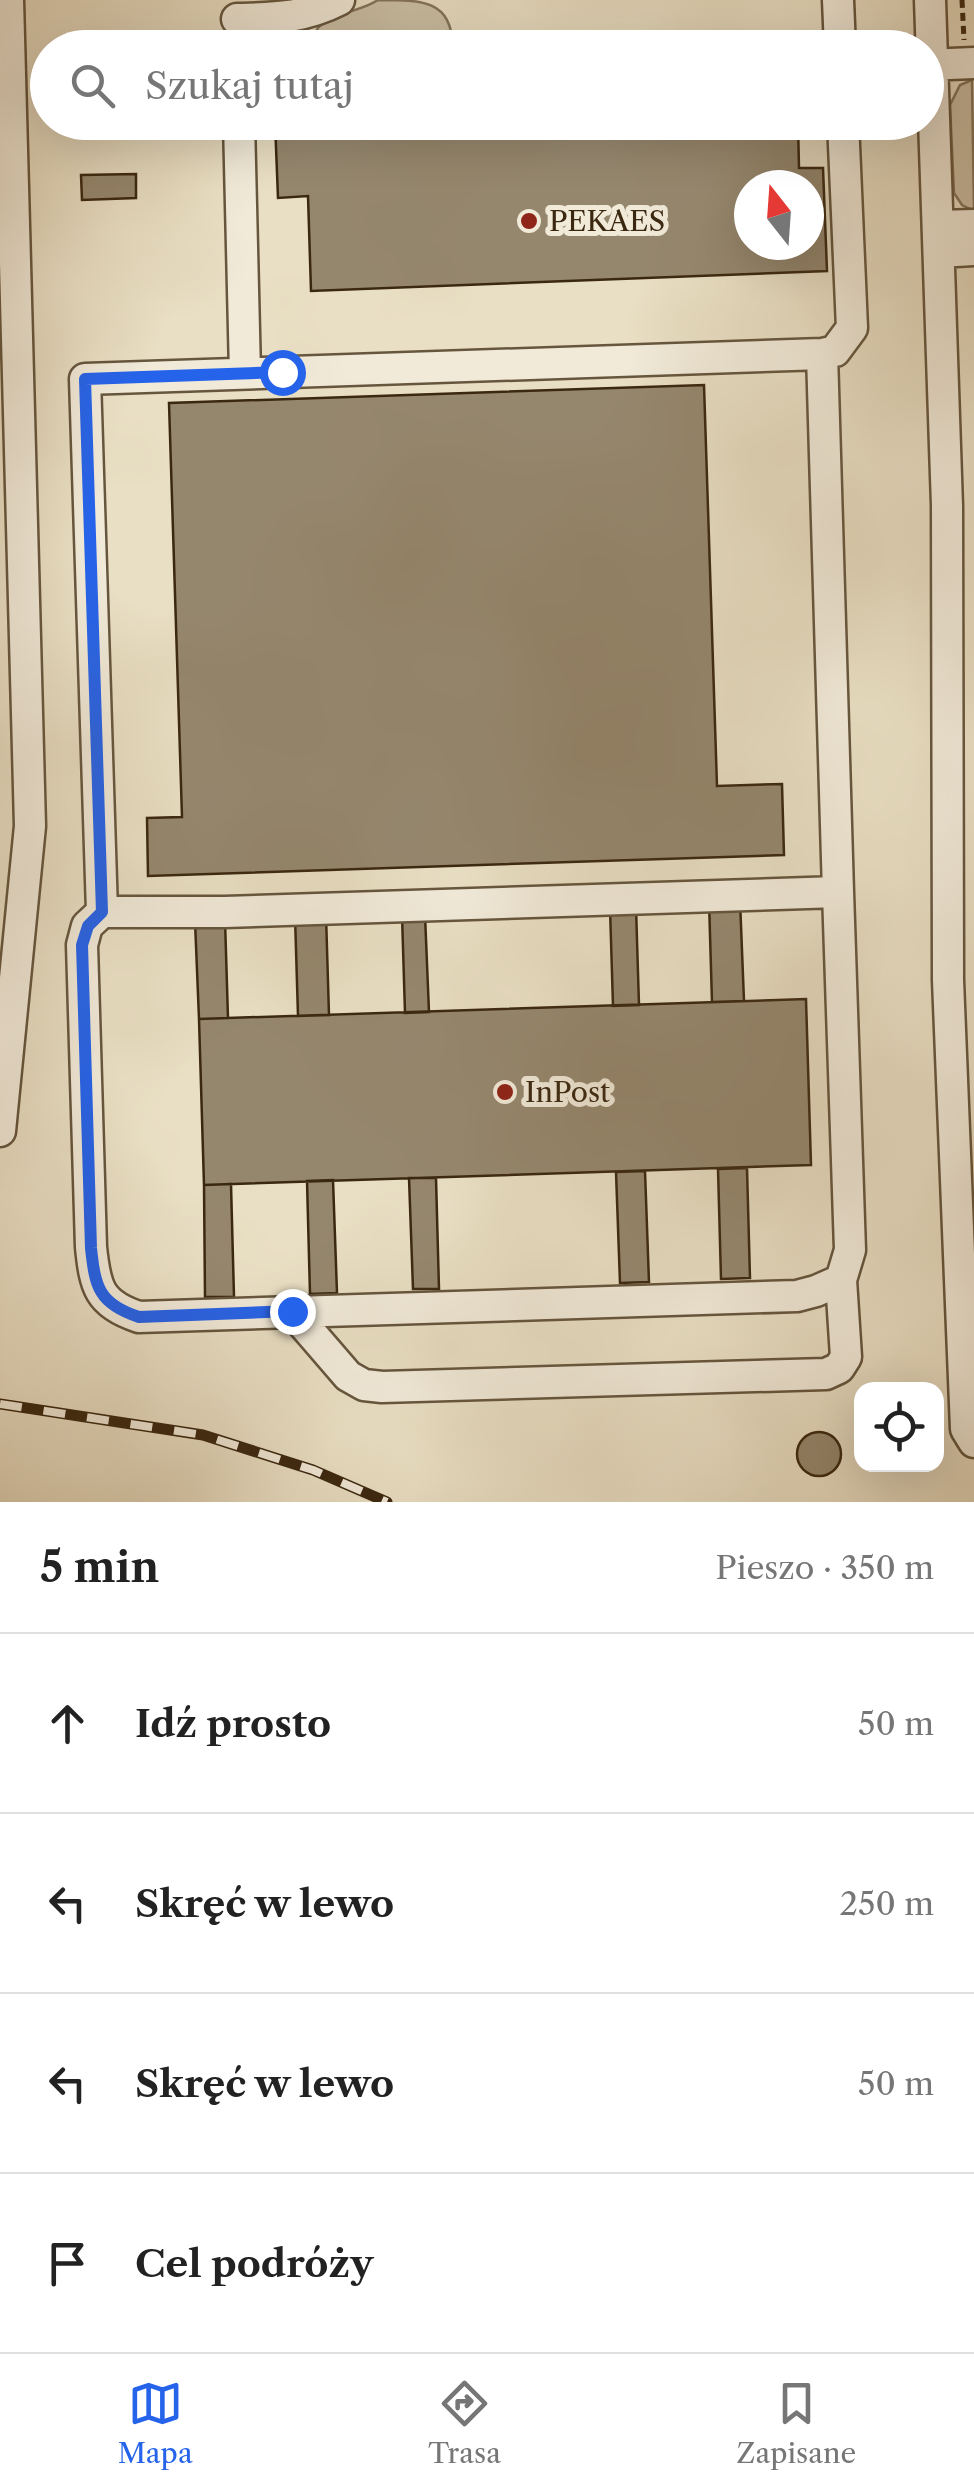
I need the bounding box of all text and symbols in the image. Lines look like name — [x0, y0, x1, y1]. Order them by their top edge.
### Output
search box — [30, 30, 944, 140]
icon: search — [65, 58, 120, 113]
text: Szukaj tutaj — [145, 62, 354, 109]
north arrow — [734, 170, 824, 260]
place label: PEKAES — [549, 204, 665, 238]
marker: PEKAES — [518, 210, 540, 232]
route start — [260, 350, 306, 396]
place label: InPost — [525, 1075, 610, 1109]
marker: InPost — [494, 1081, 516, 1103]
route end — [270, 1289, 316, 1335]
map controls — [854, 1382, 944, 1472]
button: locate — [854, 1382, 944, 1472]
text: 5 min — [40, 1541, 159, 1593]
text: Pieszo · 350 m — [716, 1548, 934, 1587]
icon: ahead — [40, 1696, 95, 1751]
text: Idź prosto — [135, 1700, 331, 1747]
text: 50 m — [858, 1704, 934, 1743]
icon: left — [40, 1876, 95, 1931]
text: Skręć w lewo — [135, 1880, 394, 1927]
text: 250 m — [840, 1884, 934, 1923]
icon: left — [40, 2056, 95, 2111]
text: Skręć w lewo — [135, 2060, 394, 2107]
text: 50 m — [858, 2064, 934, 2103]
icon: arrive — [40, 2236, 95, 2291]
text: Cel podróży — [135, 2240, 373, 2287]
tab: Mapa — [118, 2376, 193, 2470]
tab: Trasa — [428, 2376, 501, 2470]
tab: Zapisane — [737, 2376, 856, 2470]

